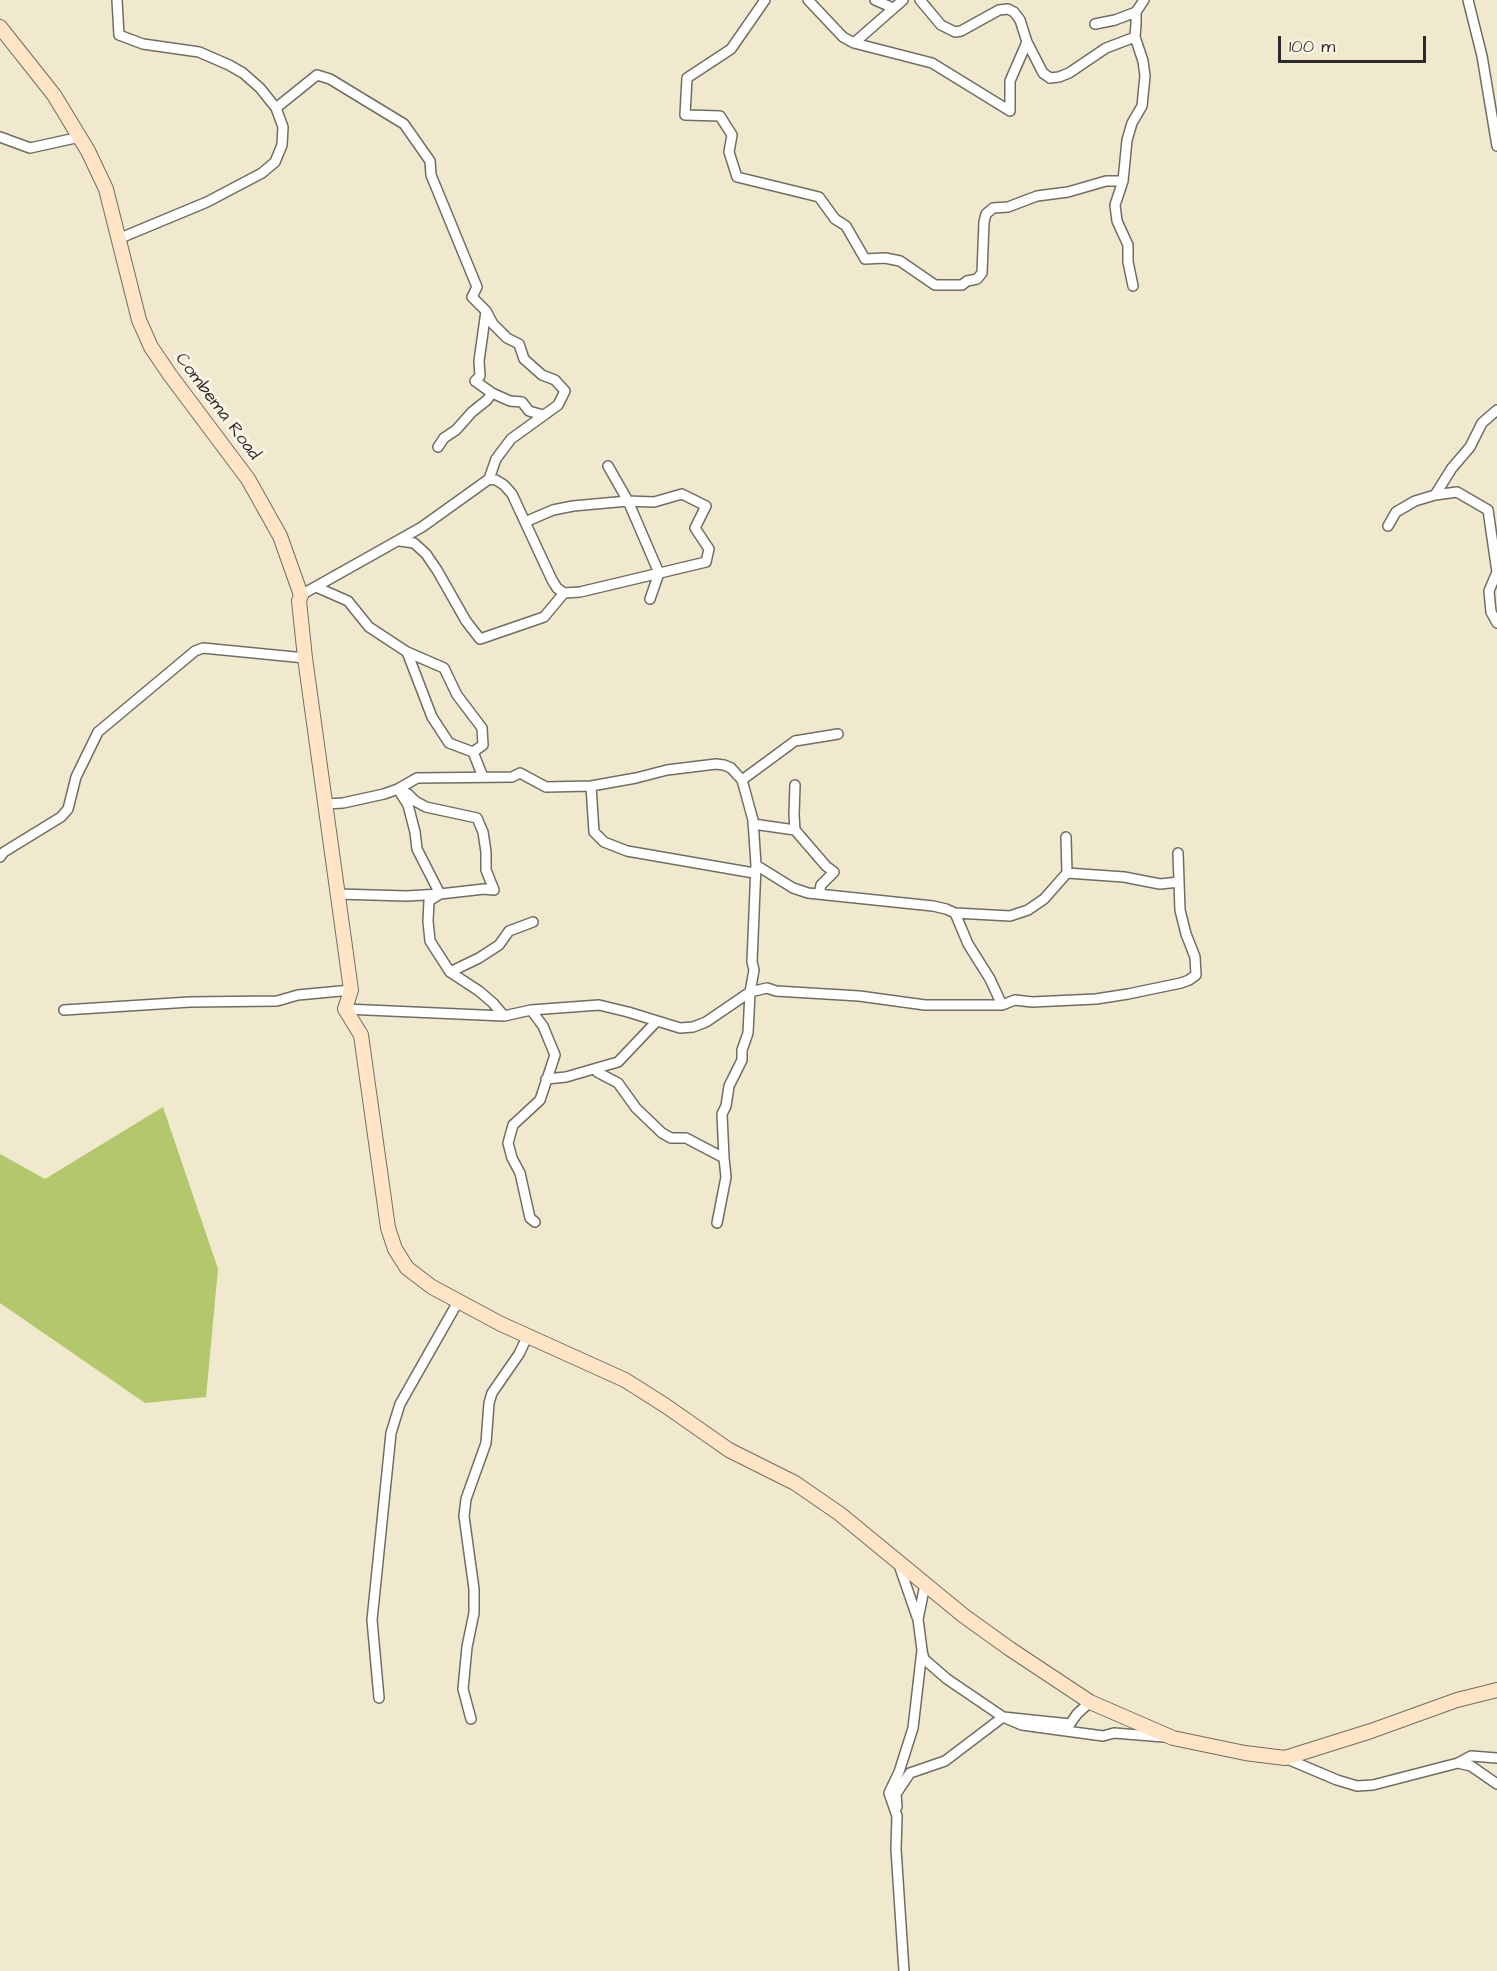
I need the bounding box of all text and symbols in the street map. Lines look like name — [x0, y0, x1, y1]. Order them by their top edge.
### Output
scale bar — [1281, 24, 1430, 62]
text: 100 m — [1289, 34, 1335, 59]
street label: Combema Road — [170, 349, 264, 465]

